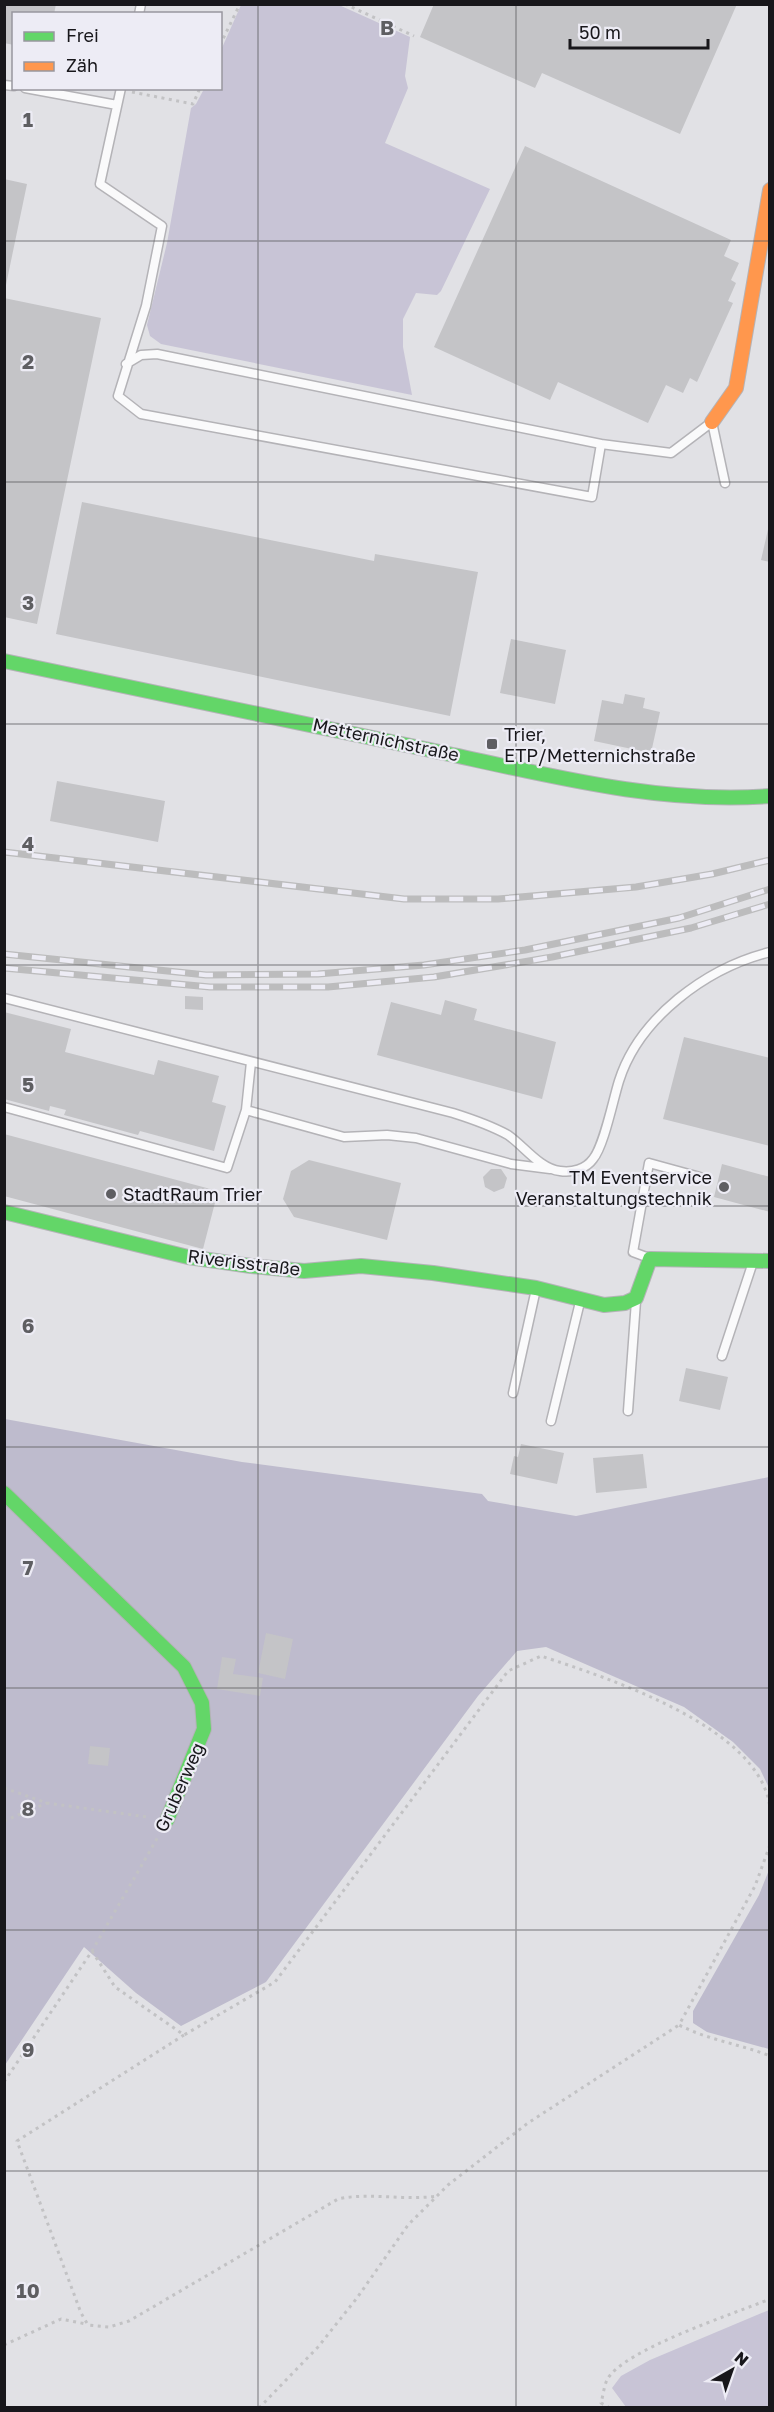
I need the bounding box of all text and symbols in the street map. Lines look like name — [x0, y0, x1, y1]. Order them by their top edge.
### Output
legend — [12, 12, 222, 90]
scale bar — [570, 12, 708, 50]
text: B — [380, 15, 394, 39]
text: 50 m — [579, 21, 621, 43]
text: Frei — [66, 24, 99, 46]
text: Zäh — [66, 54, 98, 76]
text: 1 — [23, 107, 33, 131]
text: 2 — [22, 349, 34, 373]
text: 3 — [22, 590, 34, 614]
street label: Metternichstraße — [311, 713, 461, 765]
place label: Trier, ETP/Metternichstraße — [504, 723, 696, 766]
marker: Trier, ETP/Metternichstraße — [485, 737, 499, 751]
text: 4 — [22, 831, 34, 855]
text: 5 — [22, 1072, 34, 1096]
place label: TM Eventservice Veranstaltungstechnik — [516, 1166, 712, 1209]
marker: TM Eventservice Veranstaltungstechnik — [717, 1180, 731, 1194]
place label: StadtRaum Trier — [123, 1183, 262, 1205]
marker: StadtRaum Trier — [104, 1187, 118, 1201]
street label: Riverisstraße — [186, 1244, 302, 1280]
text: 6 — [22, 1313, 34, 1337]
text: 7 — [23, 1555, 34, 1579]
street label: Gruberweg — [150, 1739, 208, 1835]
text: 8 — [22, 1796, 34, 1820]
text: 9 — [22, 2037, 34, 2061]
text: 10 — [16, 2278, 40, 2302]
north arrow — [702, 2340, 762, 2400]
text: N — [731, 2347, 753, 2370]

